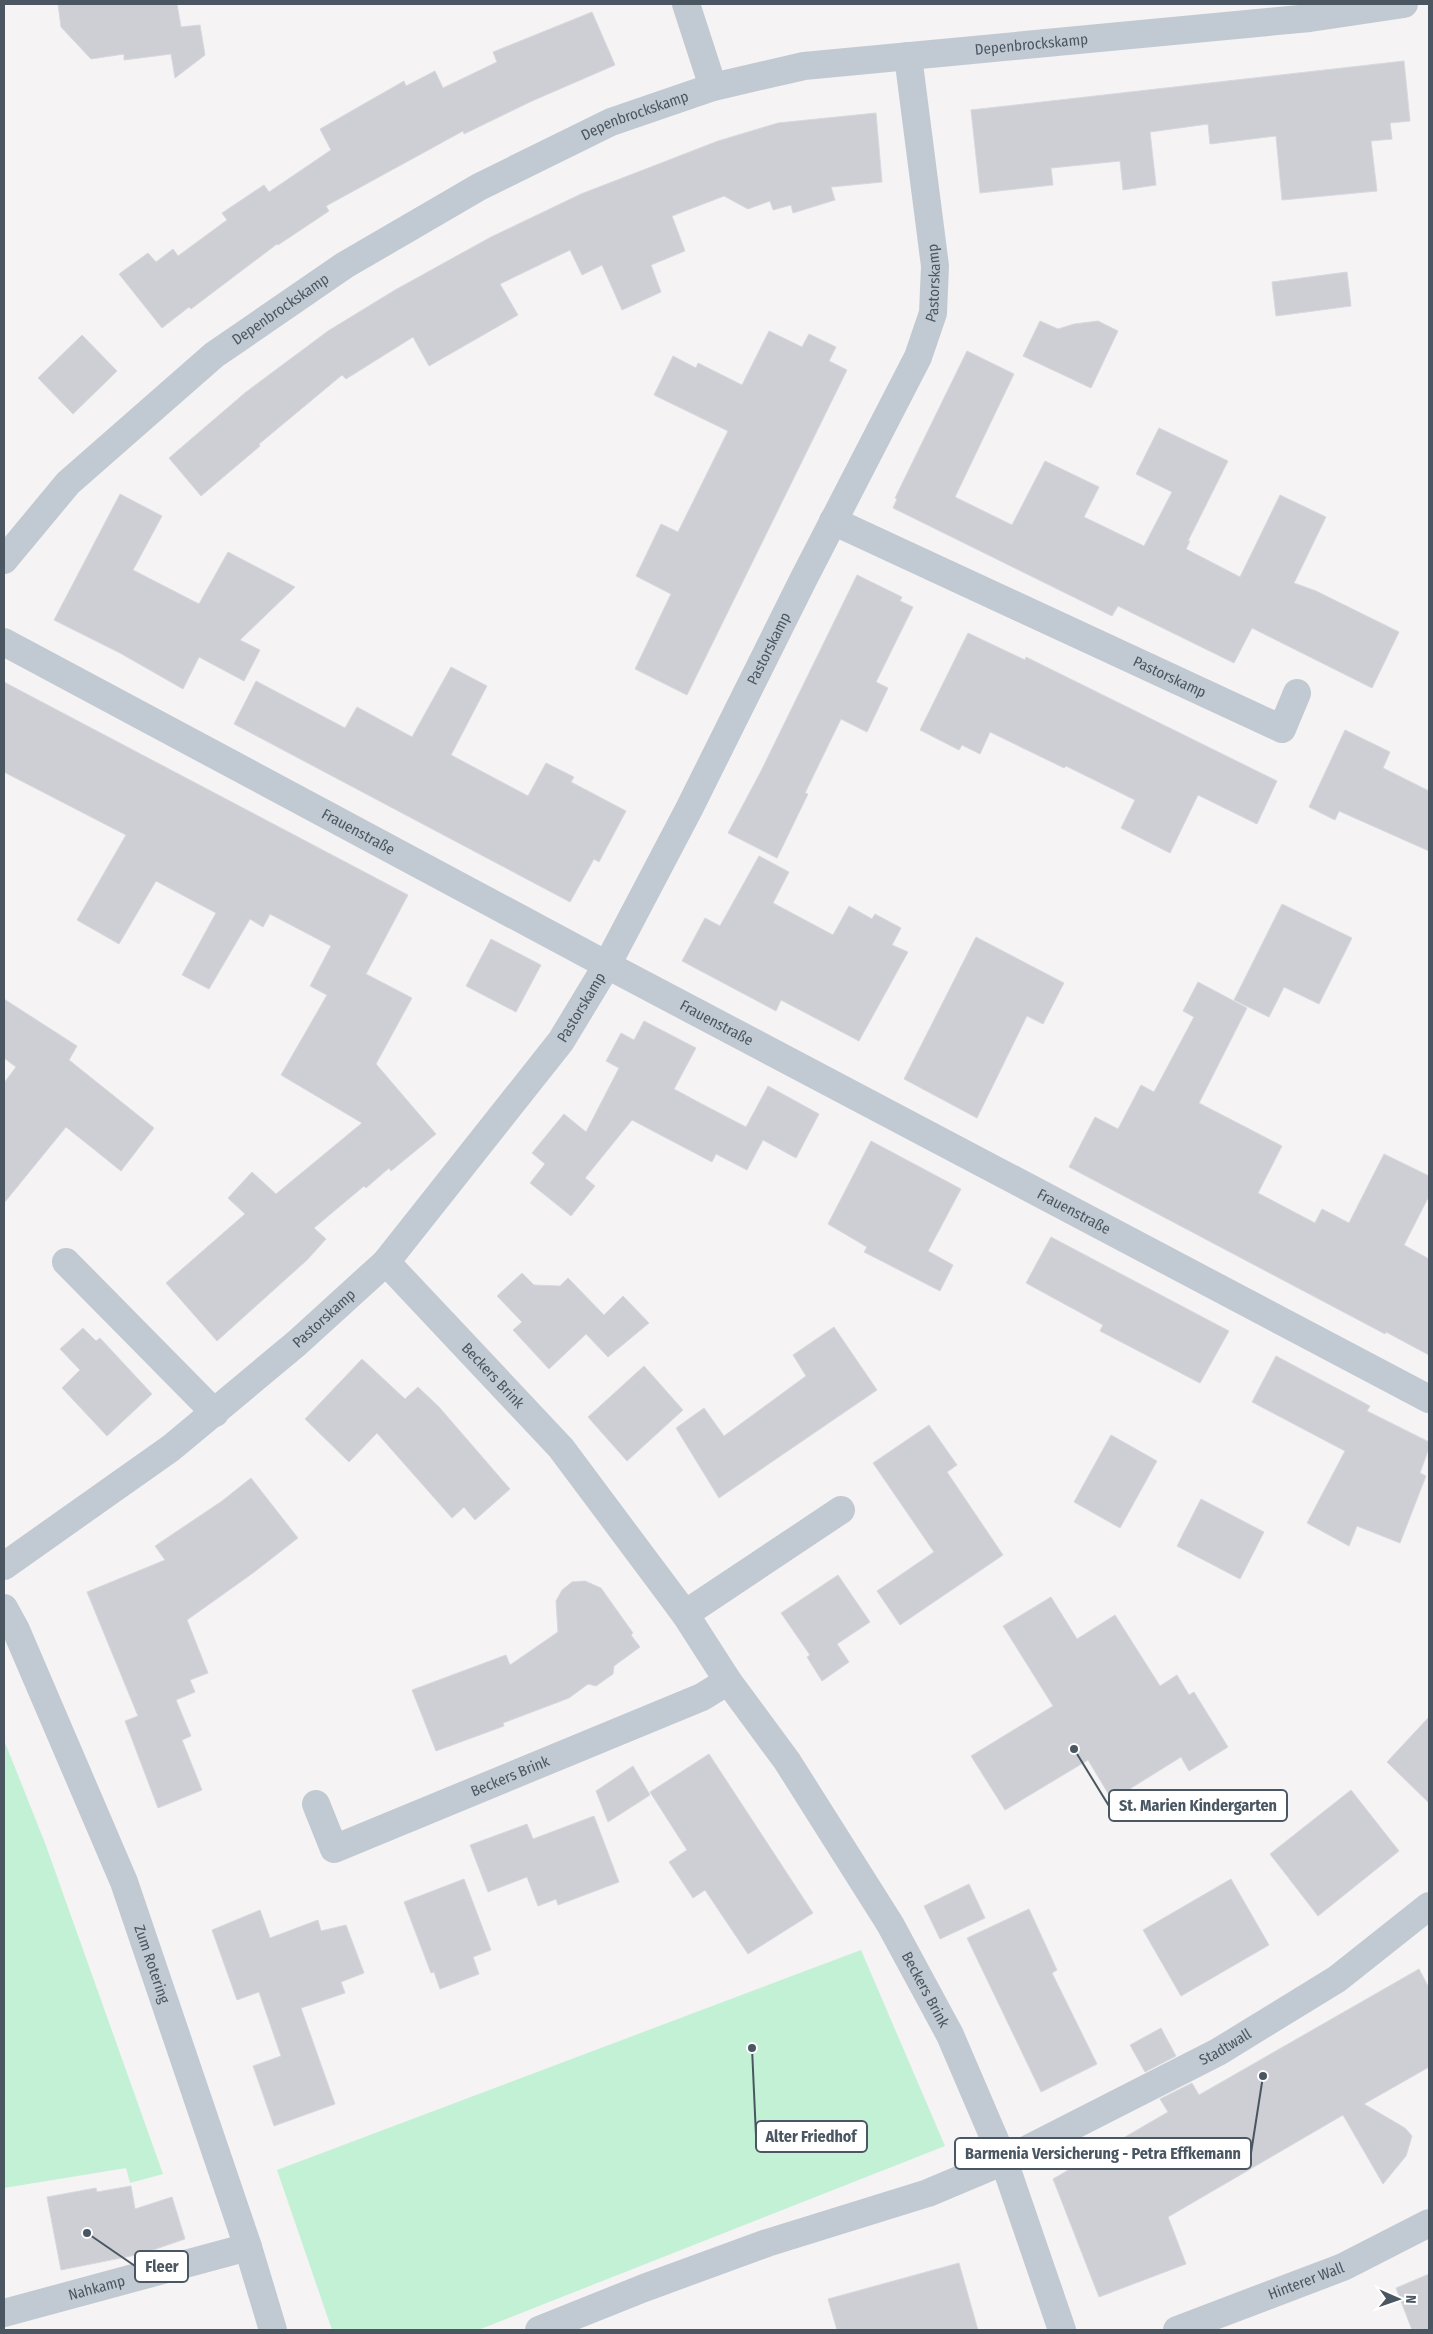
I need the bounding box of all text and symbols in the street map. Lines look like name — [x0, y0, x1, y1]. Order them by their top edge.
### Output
street label: Depenbrockskamp — [974, 30, 1089, 59]
street label: Depenbrockskamp — [578, 87, 691, 144]
street label: Pastorskamp — [922, 243, 944, 325]
street label: Depenbrockskamp — [229, 270, 332, 349]
street label: Pastorskamp — [743, 609, 794, 688]
street label: Pastorskamp — [1130, 652, 1209, 702]
street label: Frauenstraße — [319, 805, 398, 859]
street label: Pastorskamp — [553, 969, 609, 1046]
street label: Frauenstraße — [677, 996, 756, 1050]
street label: Frauenstraße — [1034, 1185, 1114, 1238]
street label: Pastorskamp — [289, 1285, 359, 1351]
street label: Beckers Brink — [458, 1339, 528, 1412]
street label: Beckers Brink — [468, 1752, 552, 1801]
callout: St. Marien Kindergarten — [1109, 1790, 1287, 1821]
text: St. Marien Kindergarten — [1119, 1796, 1277, 1815]
street label: Zum Rotering — [130, 1923, 174, 2006]
street label: Beckers Brink — [898, 1949, 953, 2031]
street label: Stadtwall — [1196, 2025, 1255, 2069]
callout: Alter Friedhof — [756, 2121, 867, 2152]
text: Alter Friedhof — [764, 2127, 858, 2146]
callout: Barmenia Versicherung - Petra Effkemann — [955, 2138, 1251, 2169]
text: Barmenia Versicherung - Petra Effkemann — [965, 2144, 1241, 2163]
callout: Fleer — [135, 2251, 188, 2282]
text: Fleer — [145, 2257, 179, 2276]
street label: Hinterer Wall — [1265, 2258, 1347, 2304]
street label: Nahkamp — [66, 2272, 127, 2304]
north arrow — [1373, 2274, 1423, 2324]
text: N — [1402, 2295, 1419, 2304]

